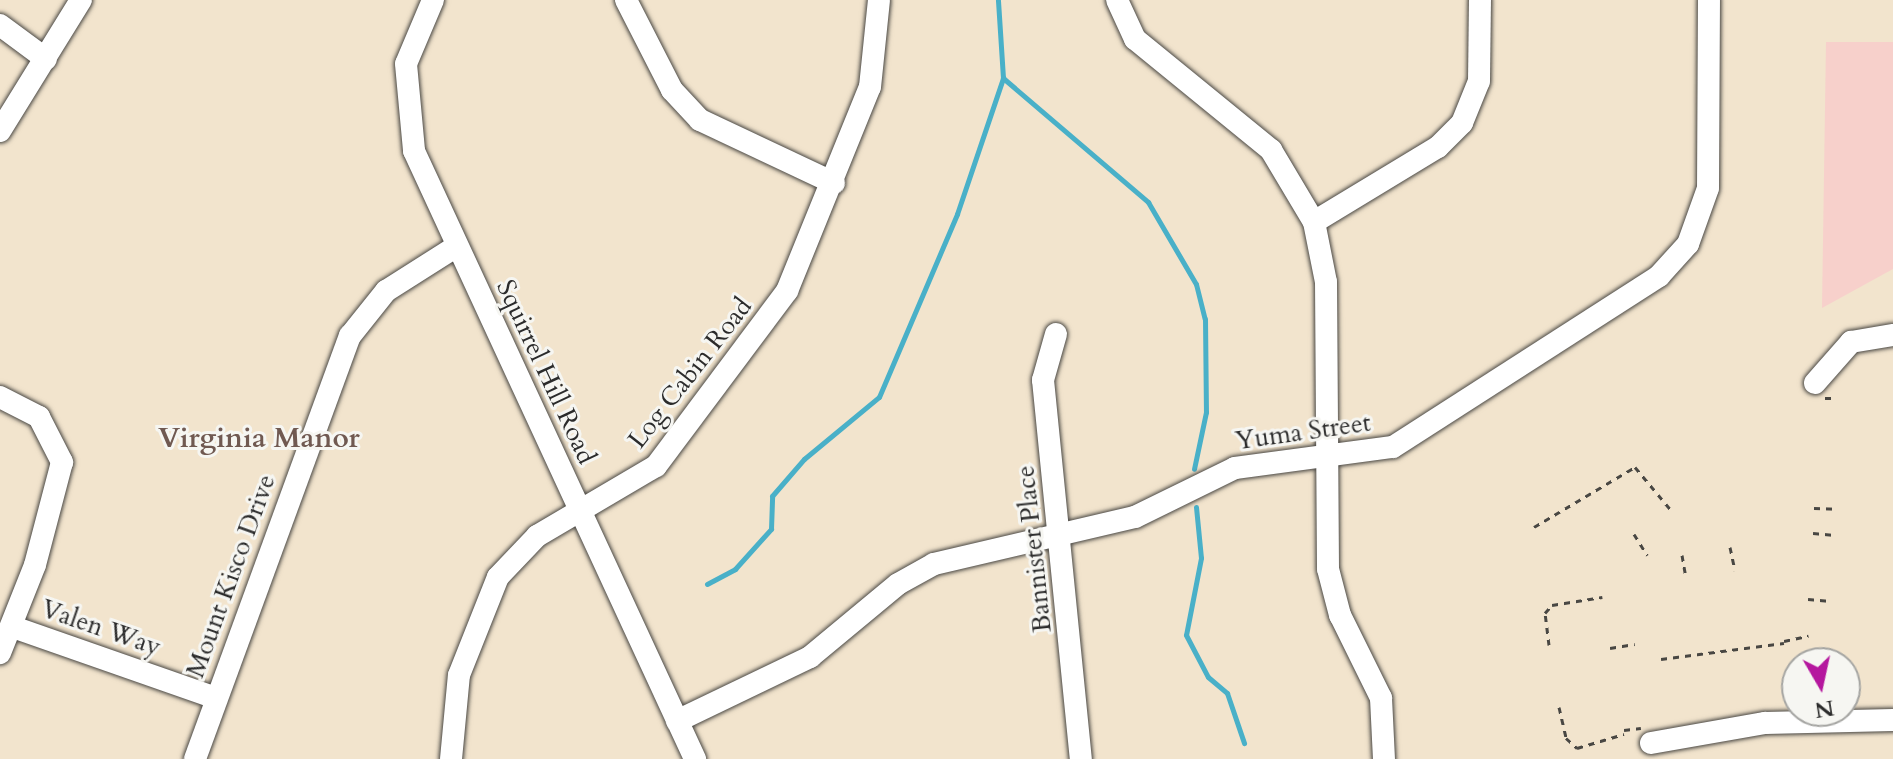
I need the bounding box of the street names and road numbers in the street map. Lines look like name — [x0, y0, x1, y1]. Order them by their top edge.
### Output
street label: Squirrel Hill Road — [490, 275, 602, 469]
street label: Log Cabin Road — [621, 291, 759, 455]
street label: Yuma Street — [1233, 407, 1373, 457]
street label: Bannister Place — [1010, 464, 1058, 634]
street label: Mount Kisco Drive — [180, 470, 282, 682]
street label: Valen Way — [37, 593, 165, 663]

